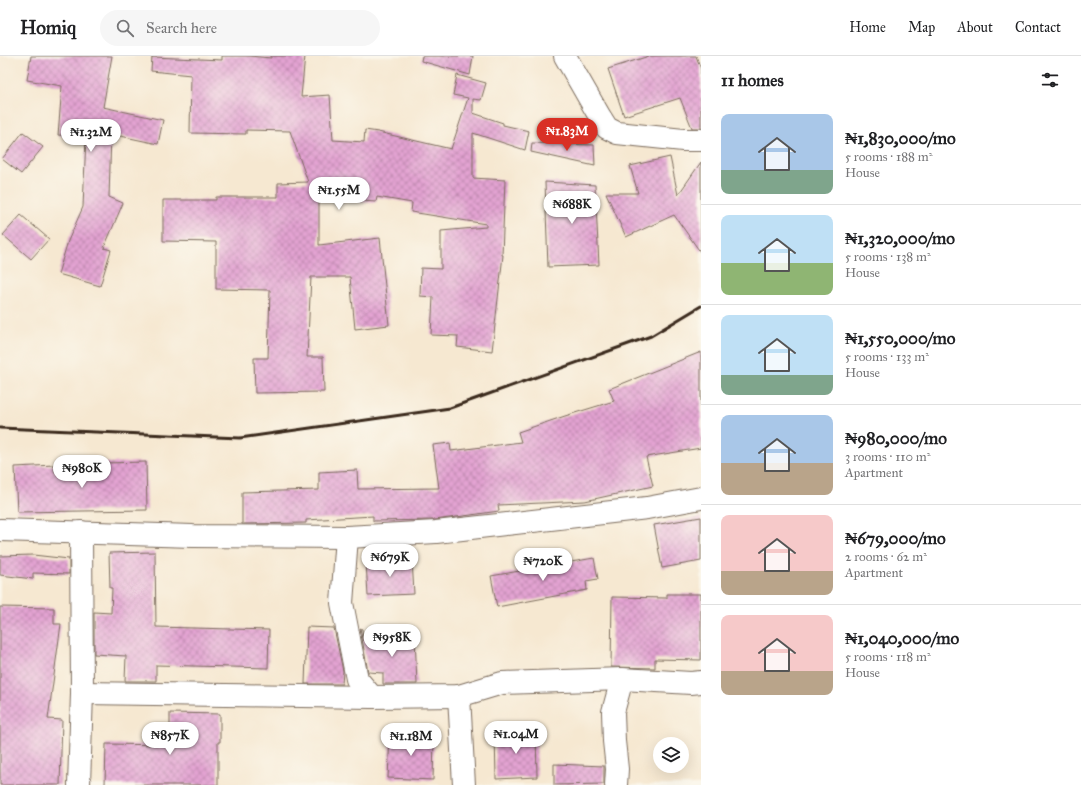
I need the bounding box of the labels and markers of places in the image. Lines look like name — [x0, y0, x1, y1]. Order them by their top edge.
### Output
pin: ₦1.83M — [534, 118, 600, 152]
pin: ₦1.32M — [58, 119, 124, 153]
pin: ₦1.55M — [306, 177, 372, 211]
pin: ₦688K — [544, 191, 600, 225]
pin: ₦980K — [54, 455, 110, 489]
pin: ₦679K — [362, 544, 418, 578]
pin: ₦720K — [515, 548, 571, 582]
pin: ₦958K — [364, 624, 420, 658]
pin: ₦1.04M — [483, 721, 549, 755]
pin: ₦857K — [142, 722, 198, 756]
pin: ₦1.18M — [378, 723, 444, 757]

